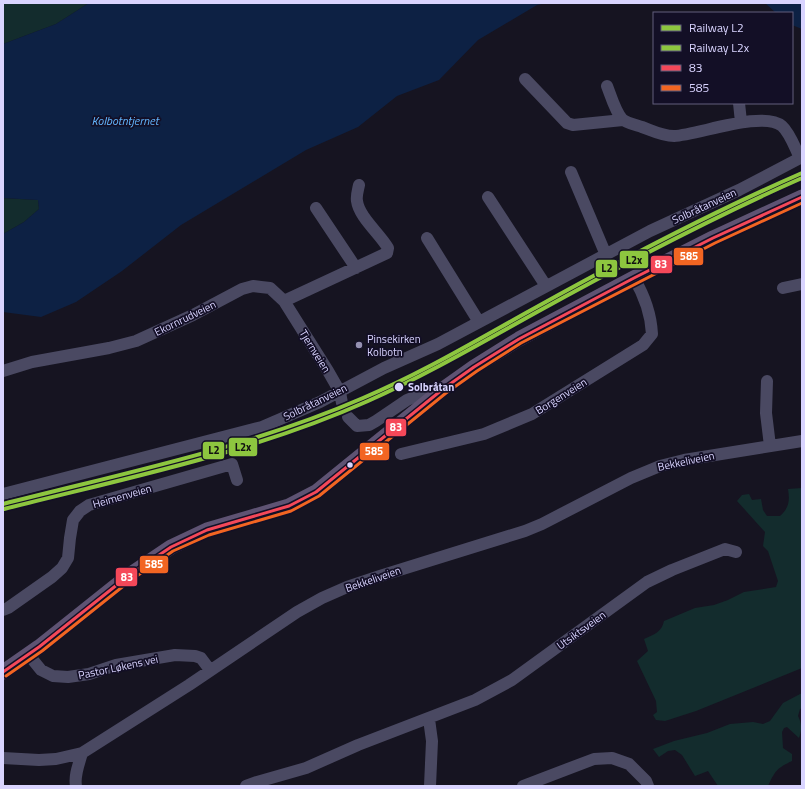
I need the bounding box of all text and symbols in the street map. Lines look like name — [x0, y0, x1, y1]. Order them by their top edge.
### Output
legend — [653, 12, 793, 104]
text: Railway L2 — [689, 18, 744, 37]
text: Railway L2x — [689, 38, 750, 57]
text: 83 — [689, 58, 702, 77]
text: 585 — [689, 78, 709, 97]
water label: Kolbotntjernet — [91, 111, 160, 130]
street label: Solbråtanveien — [669, 184, 739, 228]
line badge: 585 — [673, 247, 704, 266]
text: 585 — [680, 248, 698, 264]
line badge: L2x — [619, 250, 649, 269]
text: L2x — [626, 252, 643, 268]
line badge: 83 — [650, 255, 673, 274]
text: 83 — [655, 256, 667, 272]
line badge: L2 — [595, 259, 618, 278]
text: L2 — [601, 260, 613, 276]
street label: Ekornrudveien — [151, 296, 219, 340]
street label: Tjernveien — [295, 326, 335, 376]
place label: Pinsekirken Kolbotn — [367, 331, 421, 360]
marker: Pinsekirken Kolbotn — [354, 340, 364, 350]
street label: Borgenveien — [532, 374, 590, 418]
place label: Solbråtan — [408, 379, 454, 395]
street label: Solbråtanveien — [280, 380, 350, 424]
marker: Solbråtan — [393, 381, 405, 393]
line badge: 83 — [385, 418, 407, 437]
text: 83 — [390, 419, 402, 435]
line badge: L2x — [228, 437, 258, 457]
text: L2x — [235, 439, 252, 455]
line badge: L2 — [202, 441, 225, 460]
text: L2 — [208, 442, 220, 458]
line badge: 585 — [359, 442, 390, 461]
text: 585 — [365, 443, 383, 459]
street label: Bekkeliveien — [656, 447, 716, 475]
unlabelled marker — [345, 460, 355, 470]
street label: Heimenveien — [91, 480, 153, 512]
line badge: 585 — [139, 555, 169, 574]
text: 585 — [145, 556, 163, 572]
street label: Bekkeliveien — [343, 562, 403, 596]
line badge: 83 — [115, 567, 138, 587]
text: 83 — [121, 569, 133, 585]
street label: Utsiktsveien — [553, 607, 609, 653]
street label: Pastor Løkens vei — [77, 651, 159, 683]

